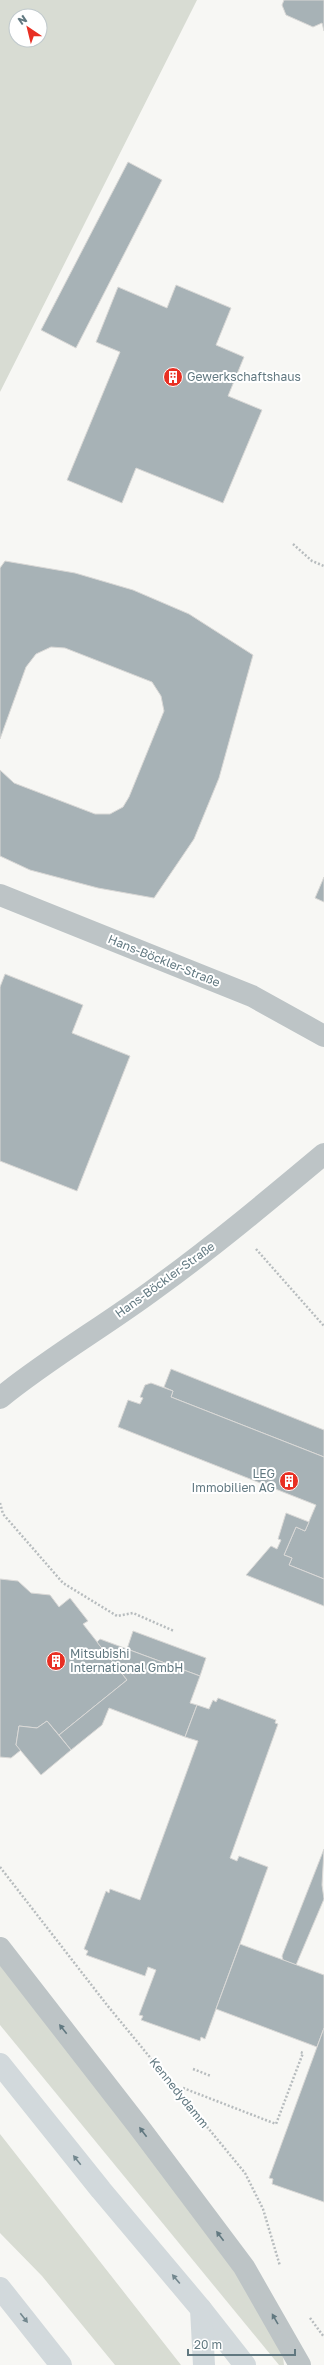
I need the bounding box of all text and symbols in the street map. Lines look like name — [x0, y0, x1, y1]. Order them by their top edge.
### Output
north arrow — [8, 8, 48, 48]
text: N — [15, 12, 29, 27]
building icon: Gewerkschaftshaus — [162, 366, 184, 388]
place label: Gewerkschaftshaus — [187, 369, 301, 384]
street label: Hans-Böckler-Straße — [106, 931, 222, 990]
street label: Hans-Böckler-Straße — [112, 1238, 217, 1321]
place label: LEG Immobilien AG — [192, 1466, 275, 1495]
building icon: LEG Immobilien AG — [278, 1470, 300, 1492]
place label: Mitsubishi International GmbH — [70, 1646, 183, 1675]
building icon: Mitsubishi International GmbH — [45, 1650, 67, 1672]
one-way arrow — [59, 2023, 68, 2034]
street label: Kennedydamm — [147, 2055, 212, 2131]
one-way arrow — [139, 2126, 147, 2137]
one-way arrow — [73, 2155, 81, 2165]
one-way arrow — [217, 2231, 225, 2241]
one-way arrow — [172, 2274, 181, 2285]
one-way arrow — [20, 2313, 29, 2324]
one-way arrow — [271, 2313, 278, 2325]
scale bar — [188, 2331, 295, 2357]
text: 20 m — [194, 2337, 222, 2352]

